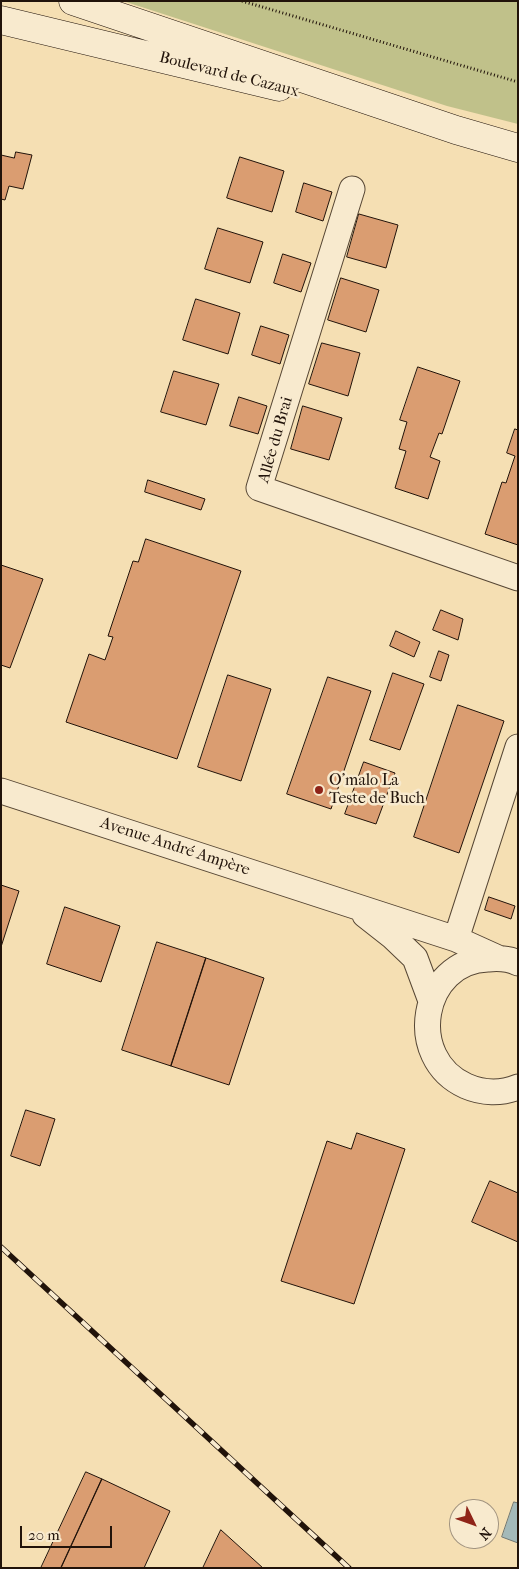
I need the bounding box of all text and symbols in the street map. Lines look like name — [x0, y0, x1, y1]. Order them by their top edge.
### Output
street label: Boulevard de Cazaux — [157, 48, 301, 102]
street label: Allée du Brai — [255, 395, 297, 485]
place label: O'malo La Teste de Buch — [329, 771, 425, 809]
marker: O'malo La Teste de Buch — [313, 784, 325, 796]
street label: Avenue André Ampère — [98, 814, 252, 880]
north arrow — [449, 1499, 499, 1549]
scale bar — [22, 1516, 115, 1548]
text: N — [475, 1524, 495, 1543]
text: 20 m — [28, 1526, 60, 1544]

